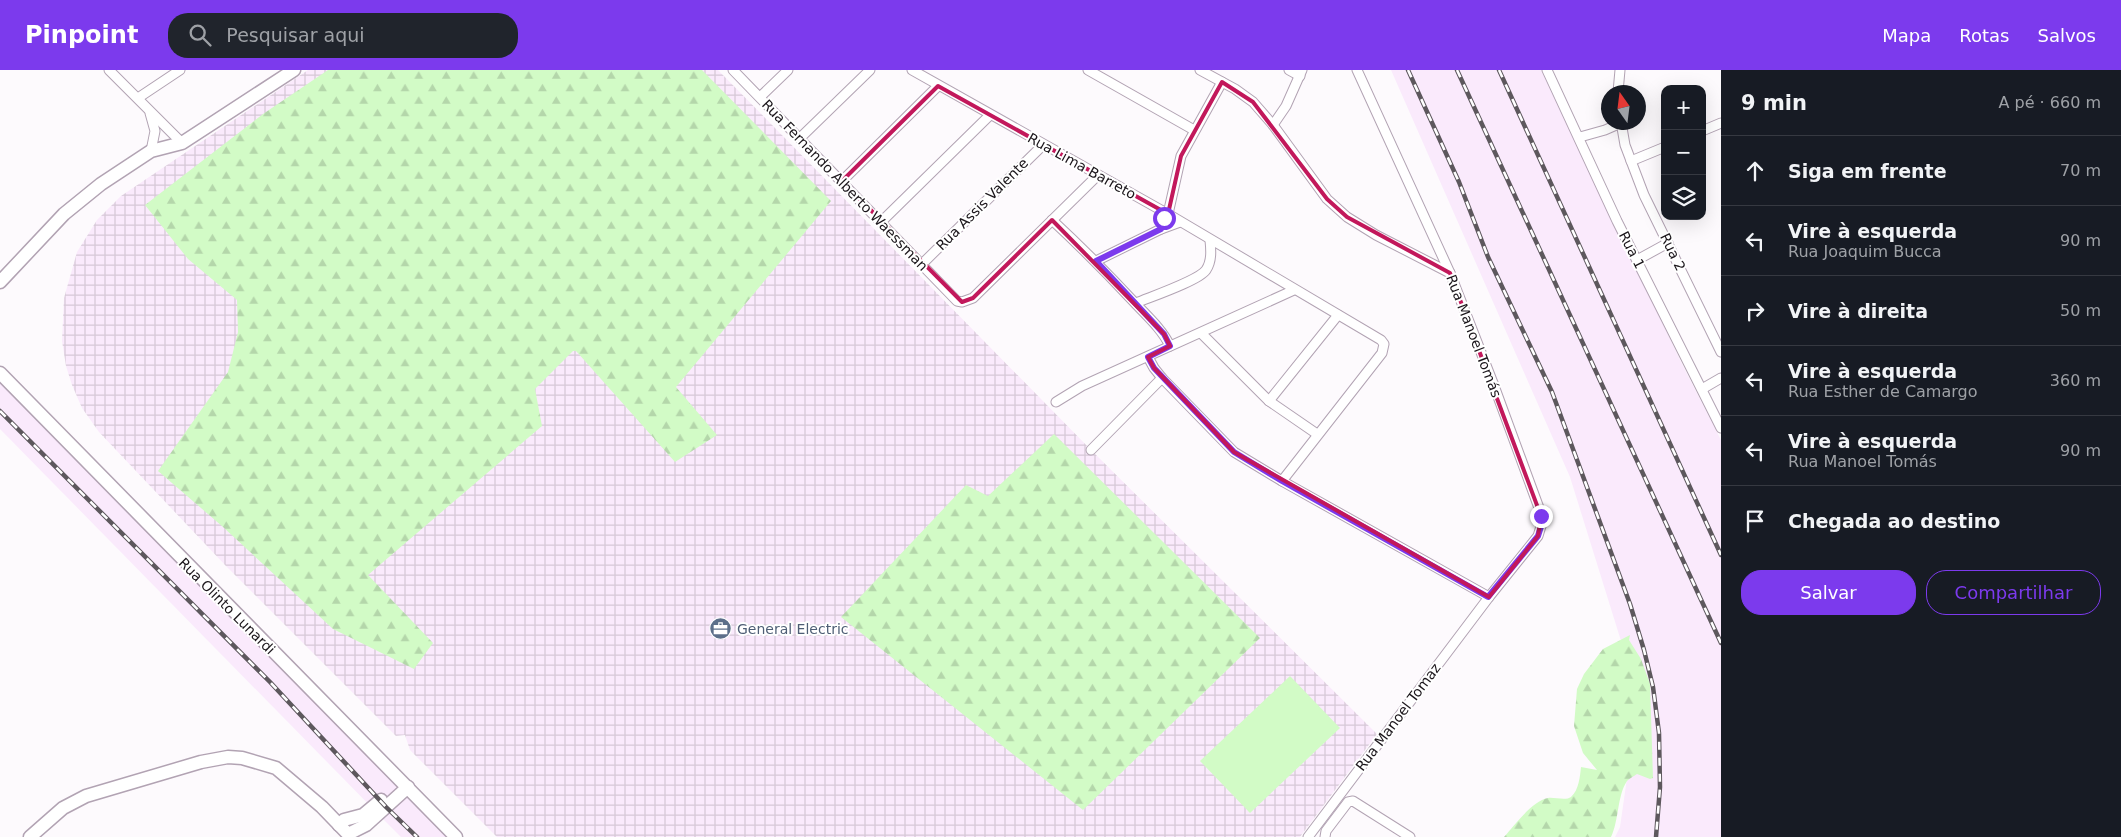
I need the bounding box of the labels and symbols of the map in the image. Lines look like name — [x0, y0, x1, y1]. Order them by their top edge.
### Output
north arrow — [1601, 85, 1646, 130]
street label: Rua Fernando Alberto Waessman — [759, 96, 931, 274]
street label: Rua Lima Barreto — [1025, 130, 1139, 202]
street label: Rua Assis Valente — [933, 155, 1031, 253]
route start — [1153, 207, 1176, 230]
street label: Rua 1 — [1616, 229, 1648, 271]
street label: Rua 2 — [1657, 231, 1689, 273]
street label: Rua Manoel Tomás — [1443, 272, 1505, 400]
route end — [1530, 505, 1553, 528]
street label: Rua Olinto Lunardi — [176, 555, 278, 657]
office icon: General Electric — [709, 617, 733, 641]
place label: General Electric — [737, 621, 849, 637]
street label: Rua Manoel Tomaz — [1352, 660, 1444, 774]

